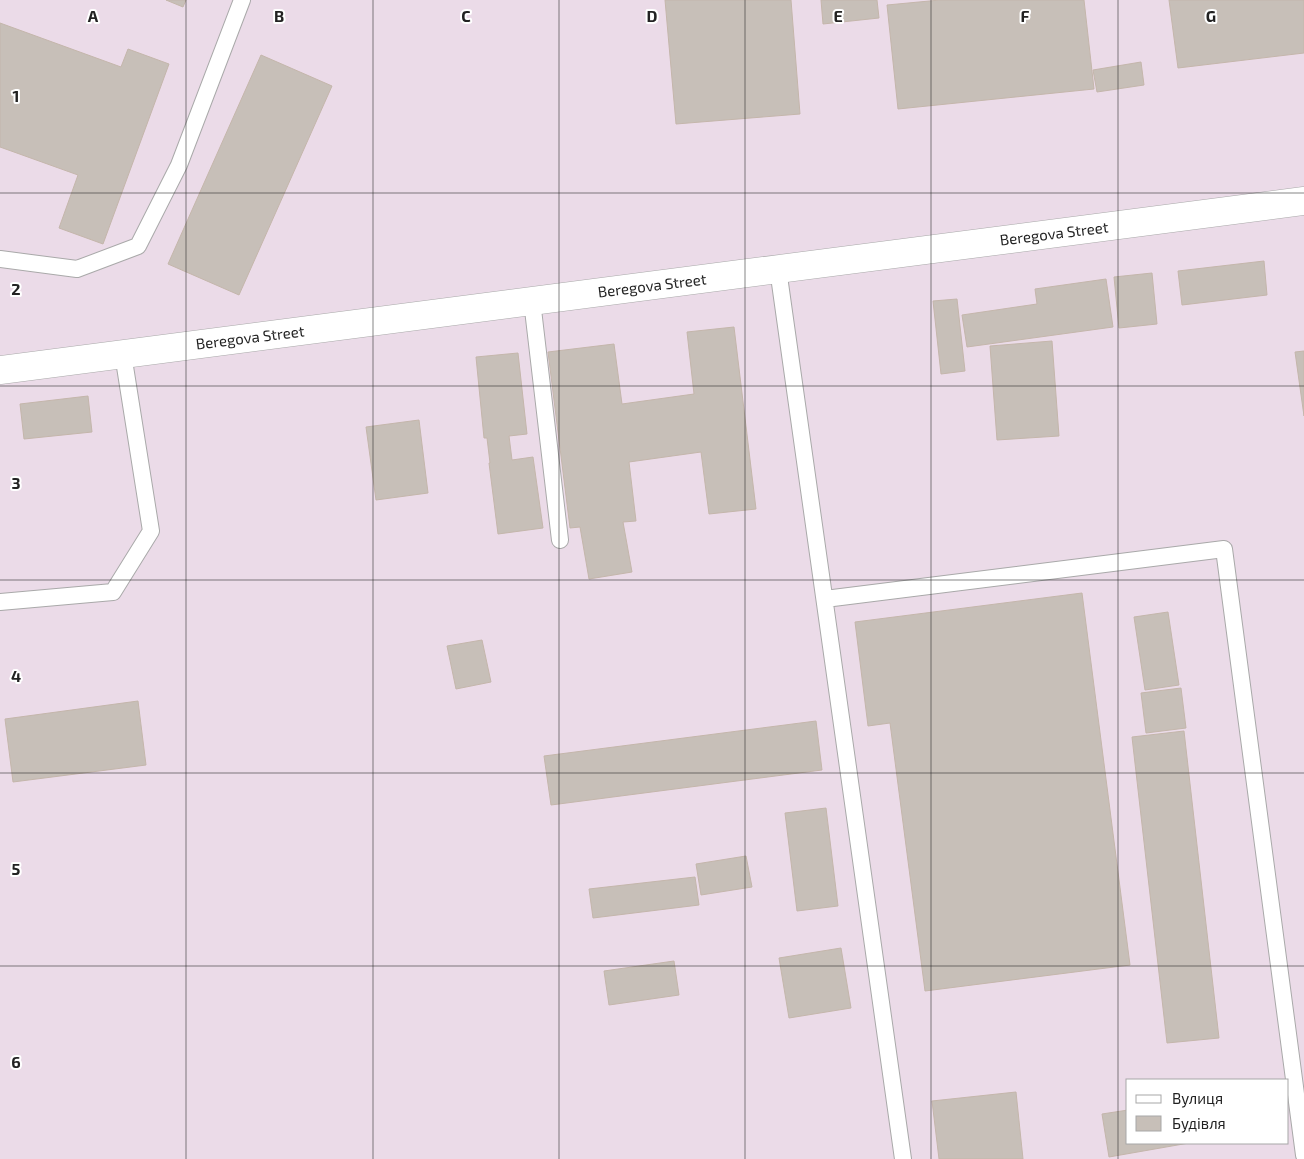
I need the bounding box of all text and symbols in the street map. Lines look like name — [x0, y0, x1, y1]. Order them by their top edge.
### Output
text: A — [88, 6, 99, 25]
text: B — [274, 6, 284, 25]
text: C — [461, 6, 471, 25]
text: D — [647, 6, 658, 25]
text: E — [833, 6, 843, 25]
text: F — [1021, 6, 1030, 25]
text: G — [1206, 6, 1216, 25]
text: 1 — [13, 86, 19, 105]
street label: Beregova Street — [999, 217, 1110, 249]
street label: Beregova Street — [597, 269, 708, 301]
text: 2 — [11, 279, 21, 298]
street label: Beregova Street — [195, 321, 306, 353]
text: 3 — [11, 473, 21, 492]
text: 4 — [11, 666, 21, 685]
text: 5 — [12, 859, 21, 878]
text: 6 — [11, 1052, 21, 1071]
legend — [1126, 1079, 1289, 1144]
text: Вулиця — [1172, 1089, 1223, 1108]
text: Будівля — [1172, 1114, 1226, 1133]

